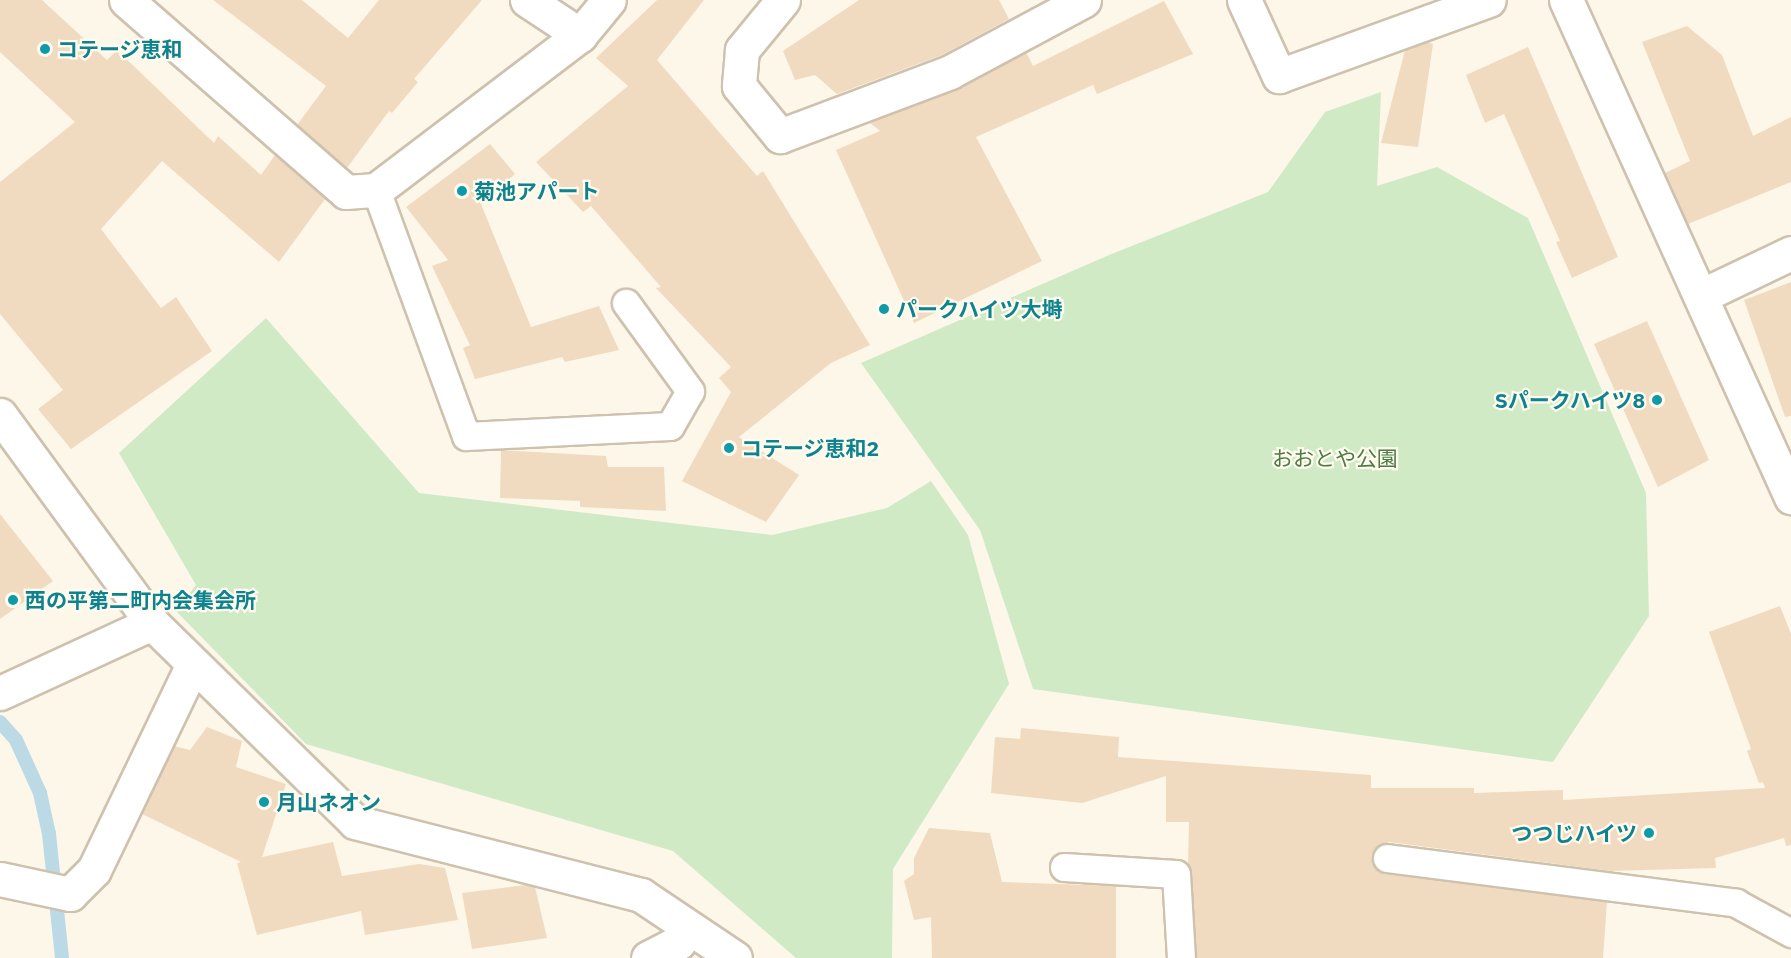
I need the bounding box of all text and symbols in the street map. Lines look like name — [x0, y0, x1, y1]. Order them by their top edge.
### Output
place label: コテージ恵和 — [57, 36, 183, 62]
marker: コテージ恵和 — [38, 42, 52, 56]
place label: 菊池アパート — [474, 178, 600, 204]
marker: 菊池アパート — [455, 184, 469, 198]
place label: パークハイツ大塒 — [896, 296, 1064, 322]
marker: パークハイツ大塒 — [877, 302, 891, 316]
place label: Sパークハイツ8 — [1493, 387, 1645, 413]
marker: Sパークハイツ8 — [1650, 393, 1664, 407]
place label: コテージ恵和2 — [741, 435, 880, 461]
marker: コテージ恵和2 — [722, 441, 736, 455]
park label: おおとや公園 — [1272, 445, 1398, 471]
place label: 西の平第二町内会集会所 — [25, 587, 256, 613]
marker: 西の平第二町内会集会所 — [6, 593, 20, 607]
place label: 月山ネオン — [276, 789, 381, 815]
marker: 月山ネオン — [257, 795, 271, 809]
place label: つつじハイツ — [1511, 820, 1637, 846]
marker: つつじハイツ — [1642, 826, 1656, 840]

